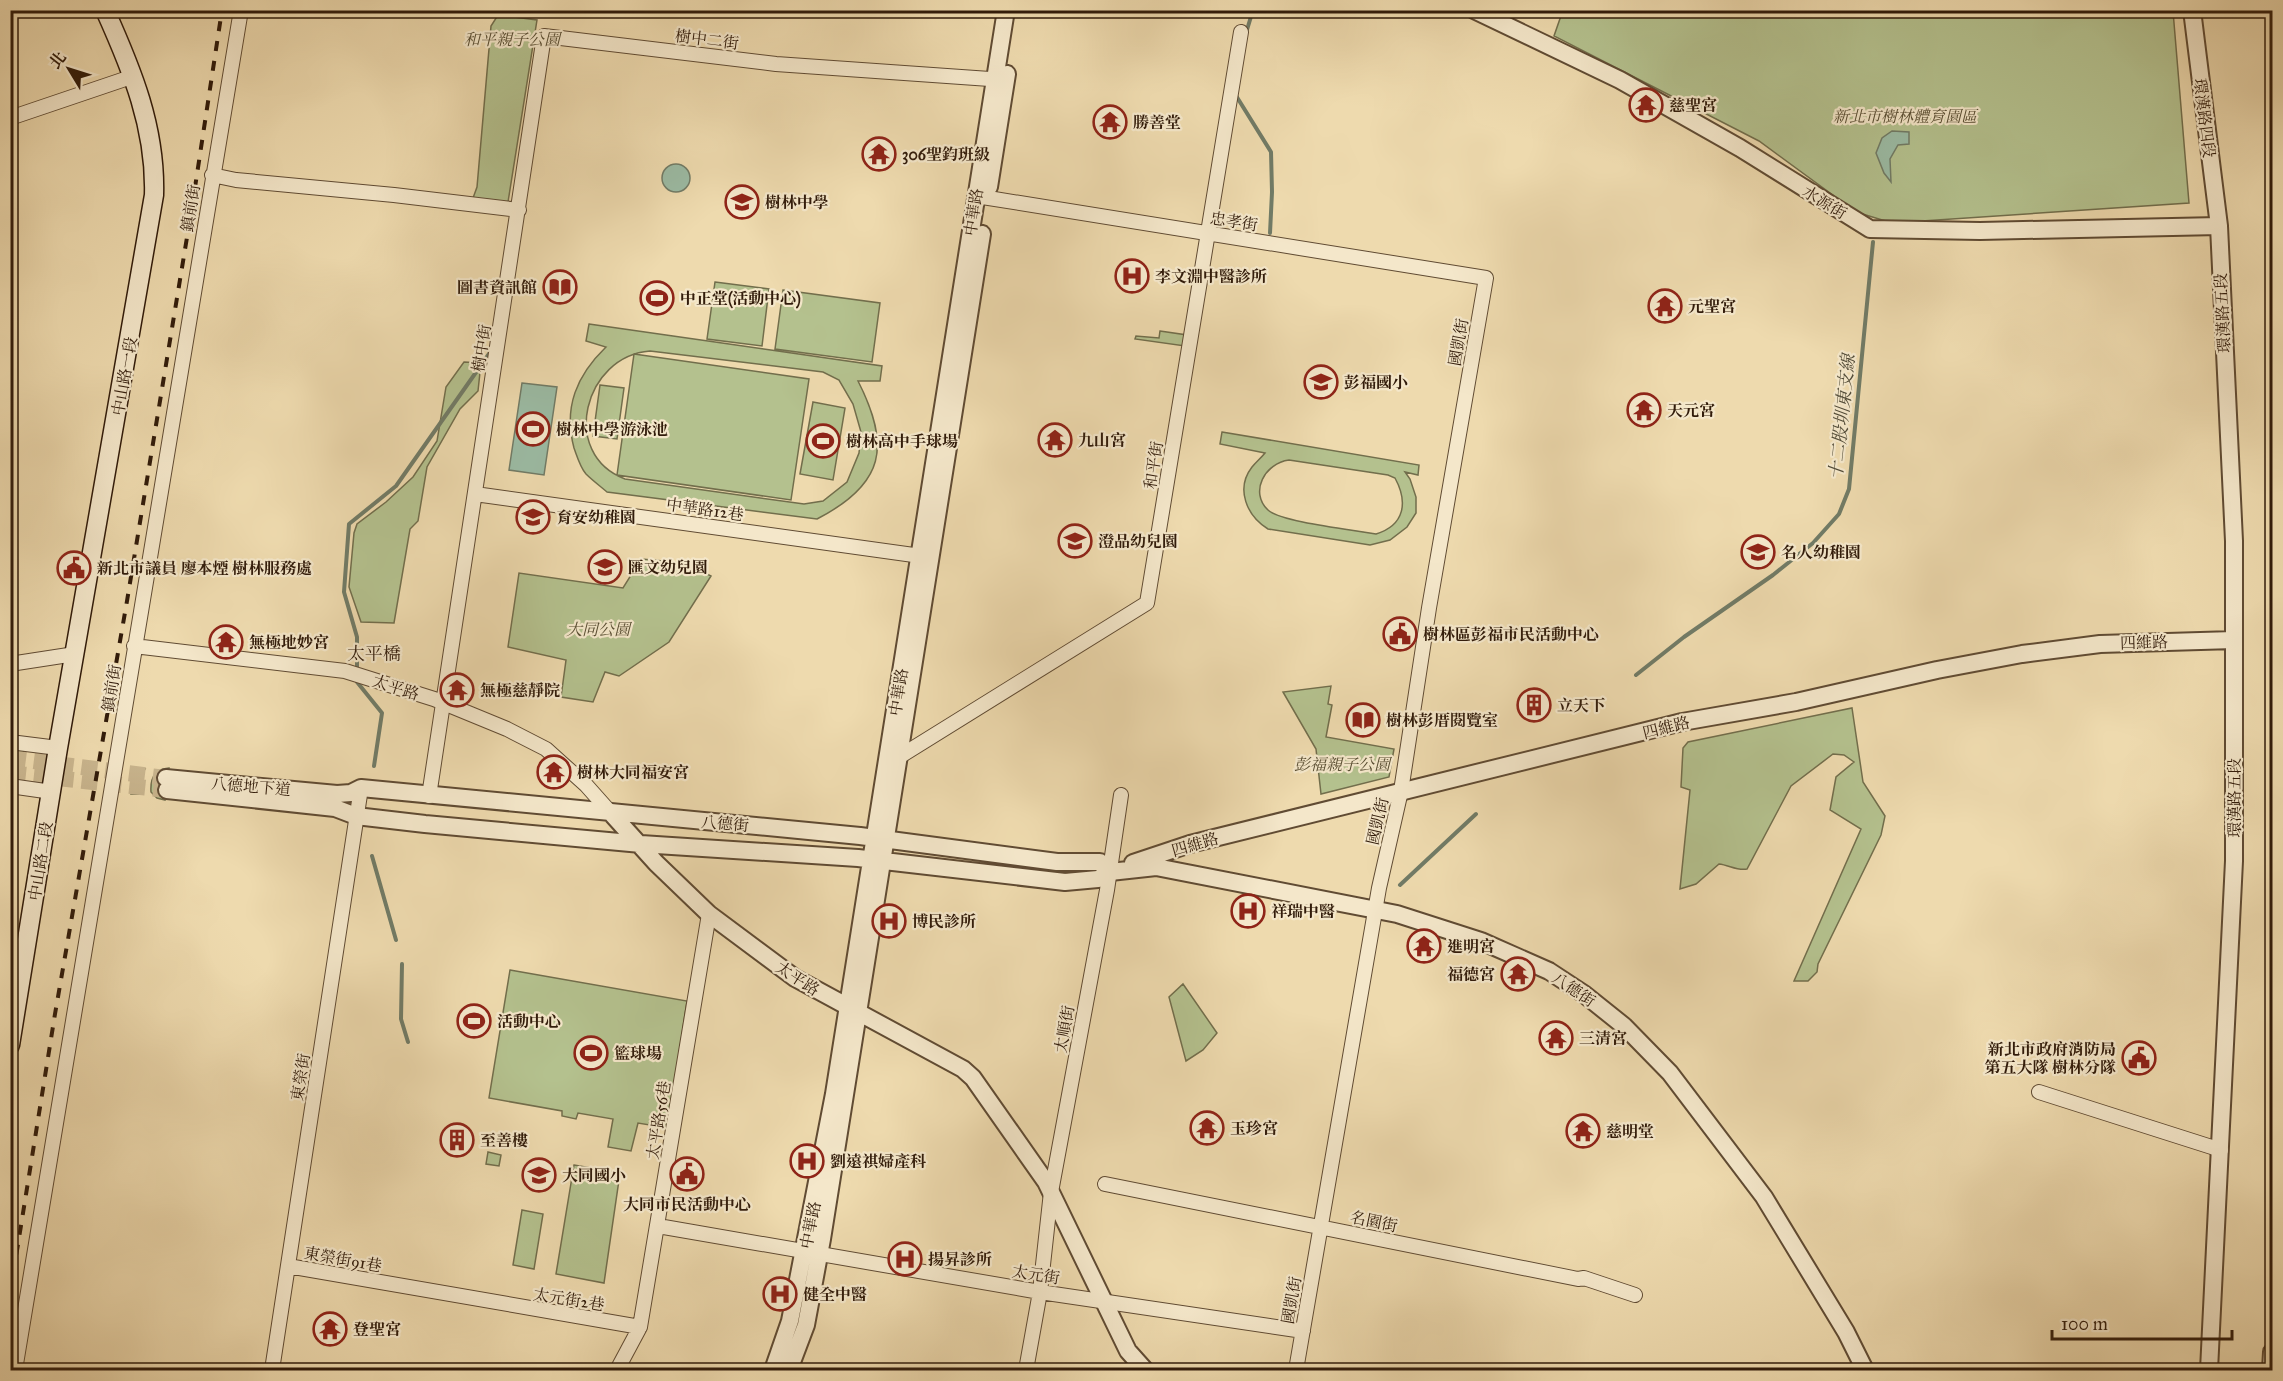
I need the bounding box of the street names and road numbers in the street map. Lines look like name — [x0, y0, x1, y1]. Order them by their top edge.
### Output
street label: 樹中二街 — [674, 26, 740, 53]
street label: 環漢路四段 — [2190, 77, 2219, 159]
street label: 水源街 — [1799, 182, 1850, 223]
street label: 鎮前街 — [177, 183, 204, 233]
street label: 中華路 — [960, 187, 987, 237]
street label: 忠孝街 — [1209, 208, 1259, 235]
street label: 環漢路五段 — [2211, 273, 2234, 353]
street label: 國凱街 — [1445, 317, 1472, 367]
street label: 樹中街 — [468, 323, 495, 373]
street label: 中山路一段 — [108, 335, 141, 417]
street label: 和平街 — [1140, 440, 1167, 490]
street label: 中華路12巷 — [665, 495, 745, 524]
street label: 四維路 — [2120, 632, 2168, 653]
street label: 鎮前街 — [98, 663, 125, 713]
street label: 中華路 — [885, 667, 912, 717]
street label: 太平路 — [370, 671, 422, 704]
street label: 四維路 — [1641, 712, 1692, 743]
street label: 環漢路五段 — [2225, 758, 2244, 838]
street label: 八德地下道 — [210, 774, 292, 799]
street label: 國凱街 — [1363, 796, 1392, 847]
street label: 八德街 — [700, 812, 750, 835]
street label: 中山路二段 — [25, 820, 56, 902]
street label: 四維路 — [1169, 829, 1221, 860]
street label: 太平路 — [772, 957, 823, 999]
street label: 八德街 — [1549, 968, 1599, 1011]
street label: 太順街 — [1051, 1004, 1078, 1054]
street label: 東榮街 — [287, 1052, 314, 1102]
street label: 太平路56巷 — [643, 1079, 674, 1161]
street label: 中華路 — [797, 1200, 824, 1250]
street label: 名園街 — [1348, 1207, 1399, 1236]
street label: 東榮街91巷 — [302, 1243, 383, 1276]
street label: 太元街 — [1011, 1261, 1061, 1288]
street label: 國凱街 — [1278, 1275, 1305, 1325]
street label: 太元街2巷 — [532, 1284, 606, 1315]

